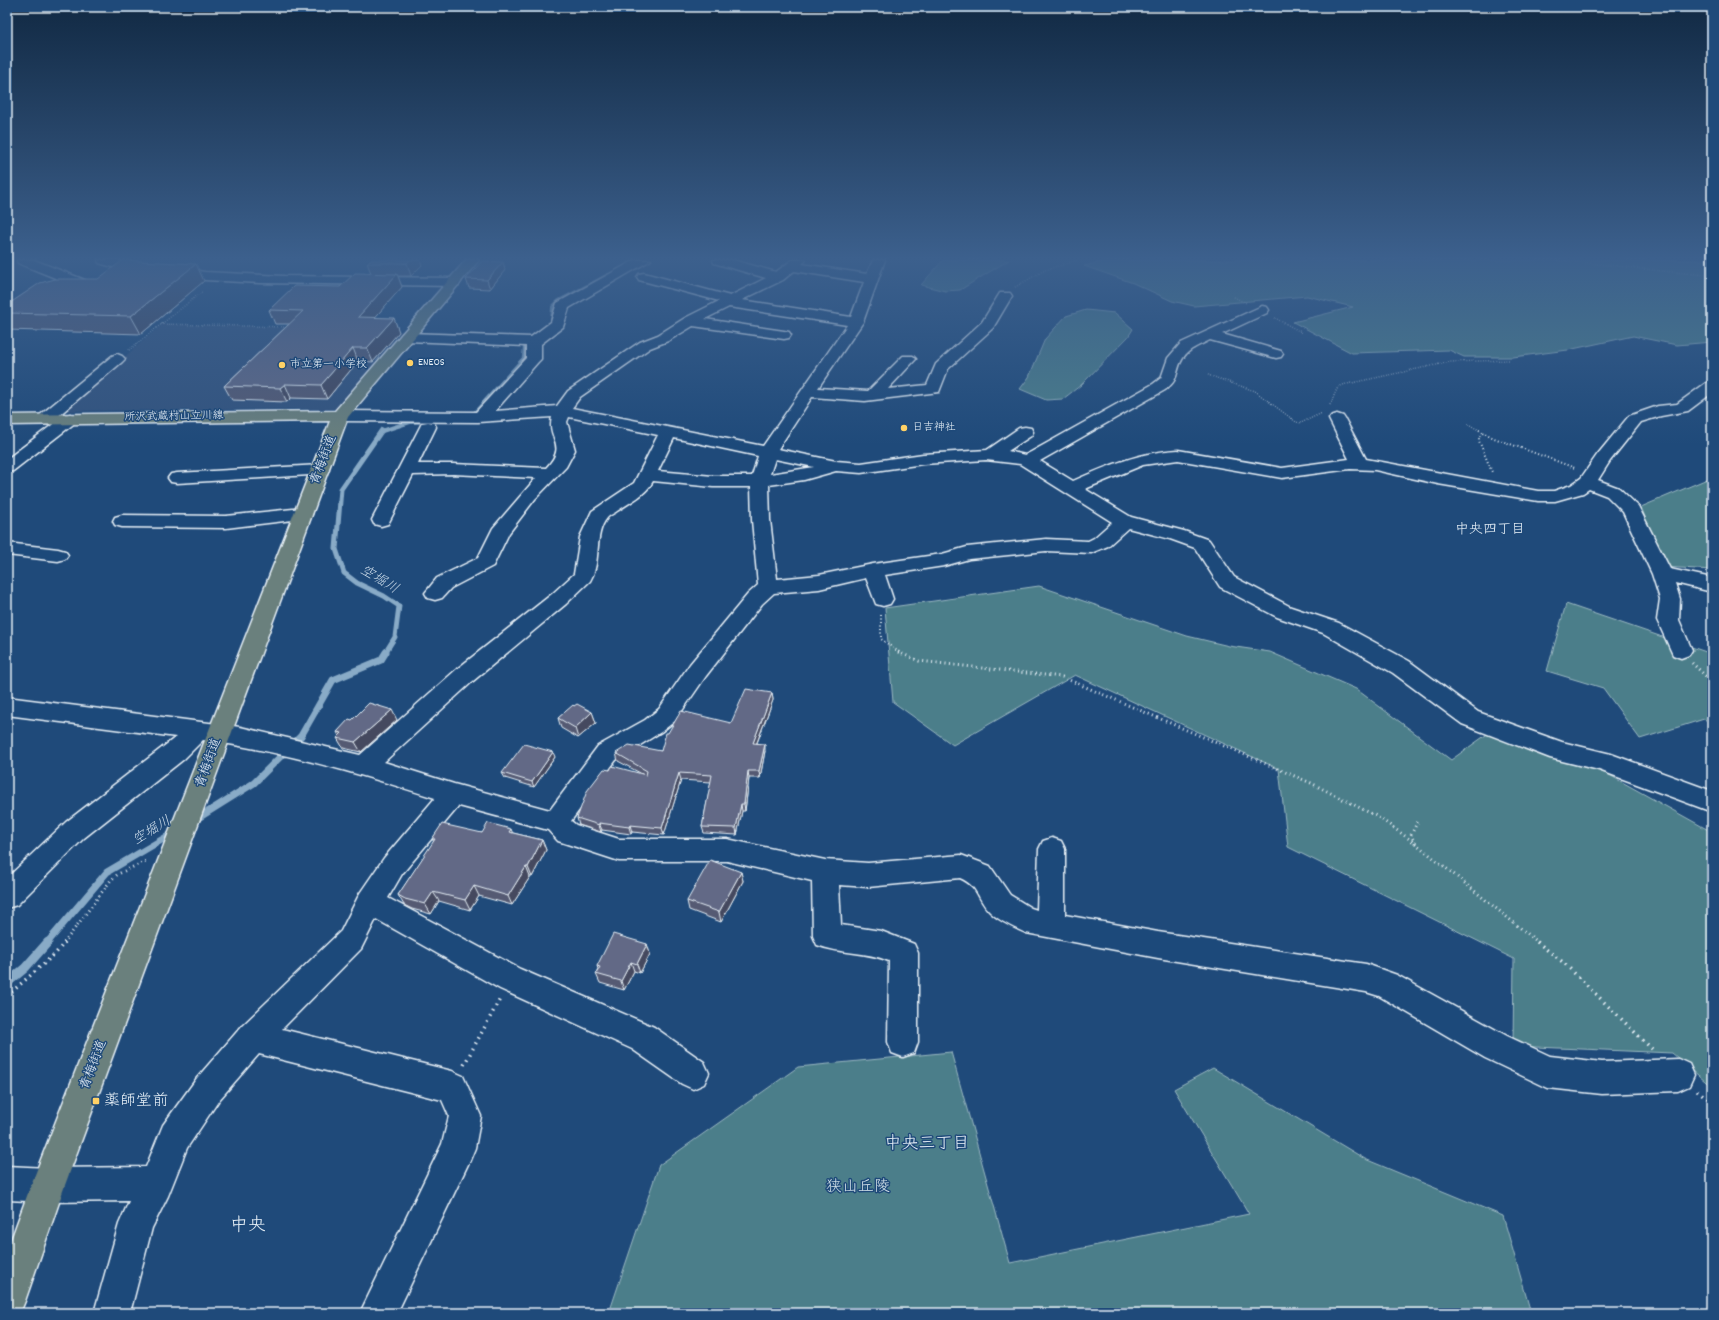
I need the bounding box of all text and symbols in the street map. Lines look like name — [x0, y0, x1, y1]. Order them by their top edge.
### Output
place label: ENEOS — [418, 355, 445, 371]
place label: 市立第一小学校 — [290, 357, 367, 373]
marker: ENEOS — [405, 358, 415, 368]
marker: 市立第一小学校 — [277, 360, 287, 370]
street label: 所沢武蔵村山立川線 — [124, 408, 224, 426]
place label: 日吉神社 — [912, 420, 956, 436]
marker: 日吉神社 — [899, 423, 909, 433]
street label: 青梅街道 — [306, 432, 342, 488]
district label: 中央四丁目 — [1455, 520, 1525, 540]
water label: 空堀川 — [356, 561, 402, 599]
street label: 青梅街道 — [191, 735, 227, 791]
water label: 空堀川 — [129, 812, 175, 850]
street label: 青梅街道 — [76, 1037, 112, 1093]
place label: 薬師堂前 — [104, 1090, 168, 1113]
marker: 薬師堂前 — [91, 1096, 101, 1106]
district label: 中央三丁目 — [885, 1133, 970, 1157]
park label: 狭山丘陵 — [826, 1176, 890, 1199]
district label: 中央 — [230, 1214, 266, 1239]

